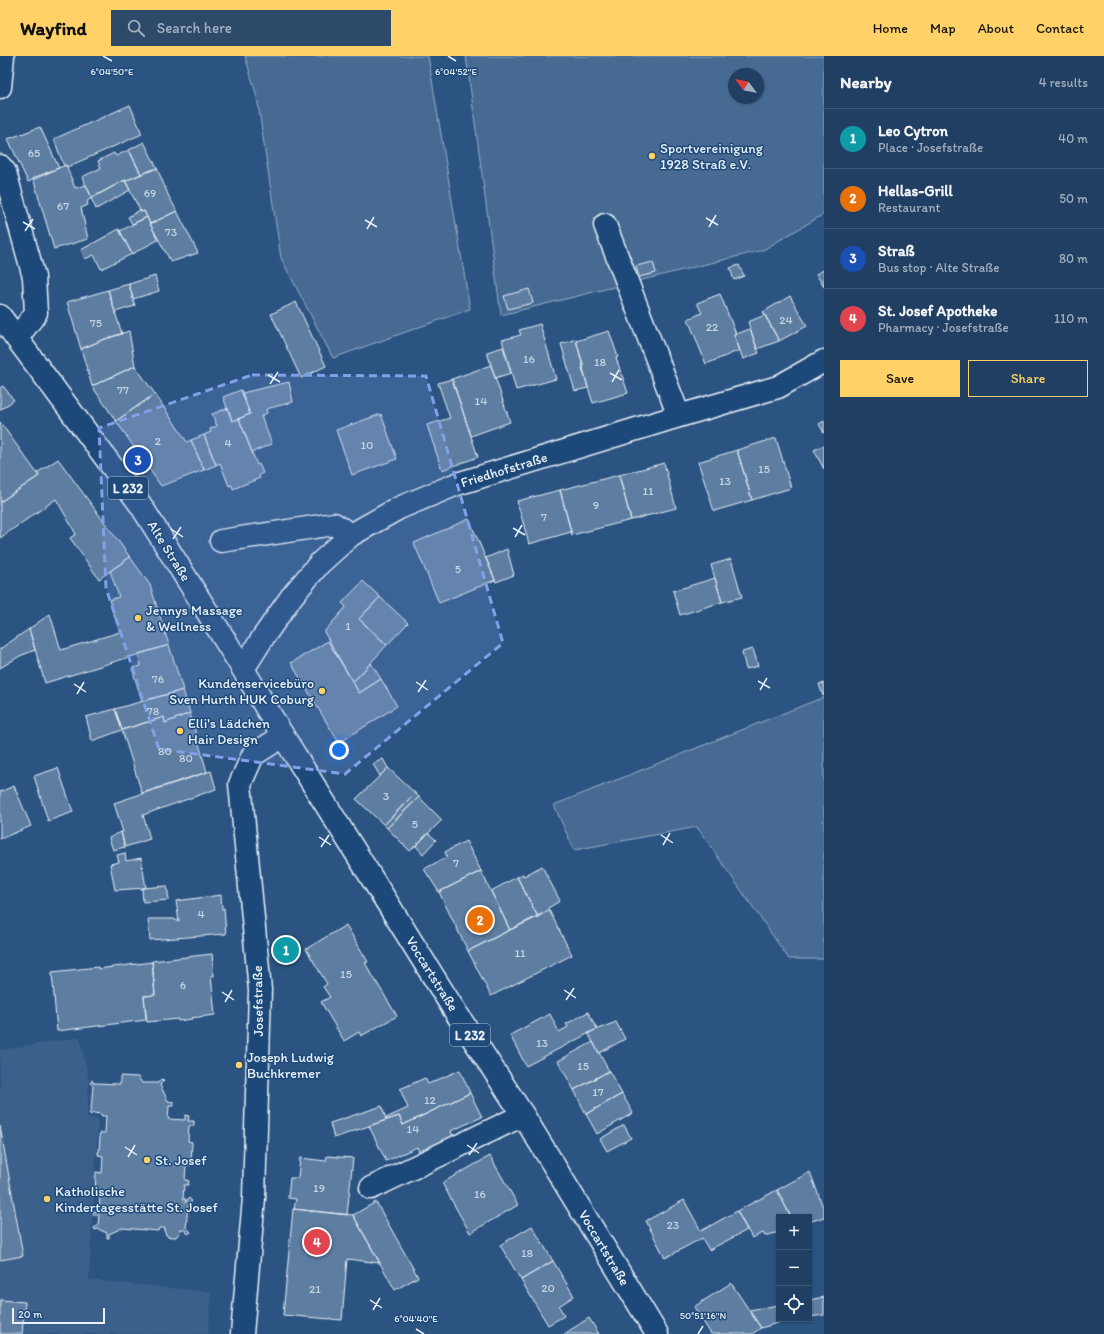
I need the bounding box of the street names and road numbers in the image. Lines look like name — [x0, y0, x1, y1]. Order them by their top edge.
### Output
street label: Friedhofstraße — [459, 449, 550, 491]
road number: L 232 — [108, 477, 148, 499]
street label: Alte Straße — [144, 517, 195, 585]
street label: Voccartstraße — [402, 933, 462, 1015]
street label: Josefstraße — [249, 965, 267, 1037]
road number: L 232 — [450, 1024, 490, 1046]
street label: Voccartstraße — [575, 1207, 633, 1289]

